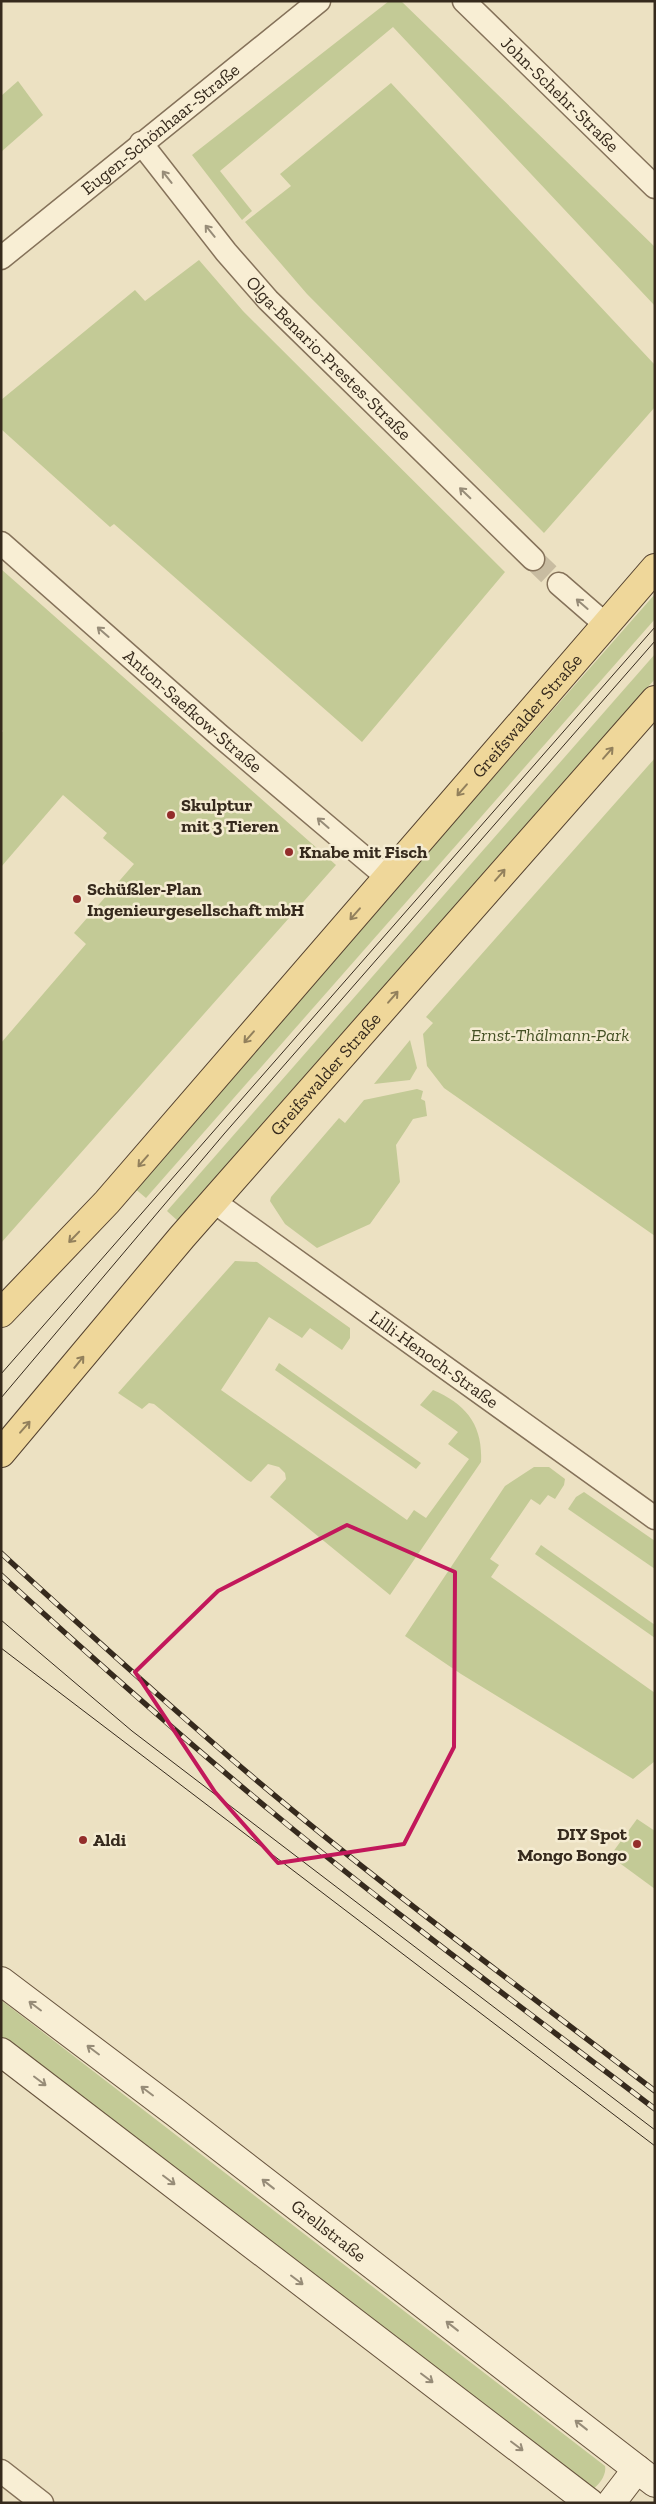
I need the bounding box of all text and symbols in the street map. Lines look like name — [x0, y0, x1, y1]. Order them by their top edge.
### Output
street label: John-Schehr-Straße — [496, 32, 624, 157]
street label: Eugen-Schönhaar-Straße — [77, 59, 244, 200]
one-way arrow — [162, 171, 173, 184]
one-way arrow — [204, 225, 215, 238]
street label: Olga-Benario-Prestes-Straße — [241, 272, 416, 445]
one-way arrow — [459, 487, 471, 499]
one-way arrow — [576, 598, 589, 610]
one-way arrow — [97, 627, 110, 638]
street label: Anton-Saefkow-Straße — [119, 645, 267, 778]
street label: Greifswalder Straße — [468, 649, 587, 782]
one-way arrow — [602, 747, 614, 760]
one-way arrow — [456, 783, 468, 796]
place label: Skulptur mit 3 Tieren — [181, 794, 279, 837]
marker: Skulptur mit 3 Tieren — [165, 809, 177, 821]
one-way arrow — [317, 817, 330, 828]
place label: Knabe mit Fisch — [299, 841, 428, 863]
marker: Knabe mit Fisch — [283, 846, 295, 858]
one-way arrow — [495, 869, 506, 882]
place label: Schüßler-Plan Ingenieurgesellschaft mbH — [87, 878, 304, 921]
marker: Schüßler-Plan Ingenieurgesellschaft mbH — [71, 893, 83, 905]
one-way arrow — [350, 907, 361, 920]
one-way arrow — [387, 991, 399, 1004]
street label: Greifswalder Straße — [265, 1008, 386, 1140]
park label: Ernst-Thälmann-Park — [471, 1024, 629, 1046]
one-way arrow — [243, 1031, 255, 1044]
one-way arrow — [137, 1154, 149, 1167]
one-way arrow — [68, 1231, 80, 1244]
street label: Lilli-Henoch-Straße — [365, 1306, 503, 1413]
one-way arrow — [74, 1356, 85, 1369]
one-way arrow — [19, 1420, 31, 1433]
place label: DIY Spot Mongo Bongo — [517, 1823, 628, 1866]
place label: Aldi — [93, 1829, 127, 1851]
marker: Aldi — [77, 1834, 89, 1846]
marker: DIY Spot Mongo Bongo — [631, 1838, 643, 1850]
one-way arrow — [29, 2001, 42, 2012]
one-way arrow — [87, 2045, 100, 2056]
one-way arrow — [33, 2076, 46, 2087]
one-way arrow — [140, 2086, 154, 2096]
one-way arrow — [162, 2174, 175, 2185]
one-way arrow — [262, 2178, 275, 2189]
street label: Grellstraße — [287, 2195, 371, 2267]
one-way arrow — [290, 2275, 304, 2285]
one-way arrow — [446, 2320, 459, 2331]
one-way arrow — [420, 2373, 434, 2383]
one-way arrow — [574, 2420, 588, 2430]
one-way arrow — [510, 2441, 524, 2451]

